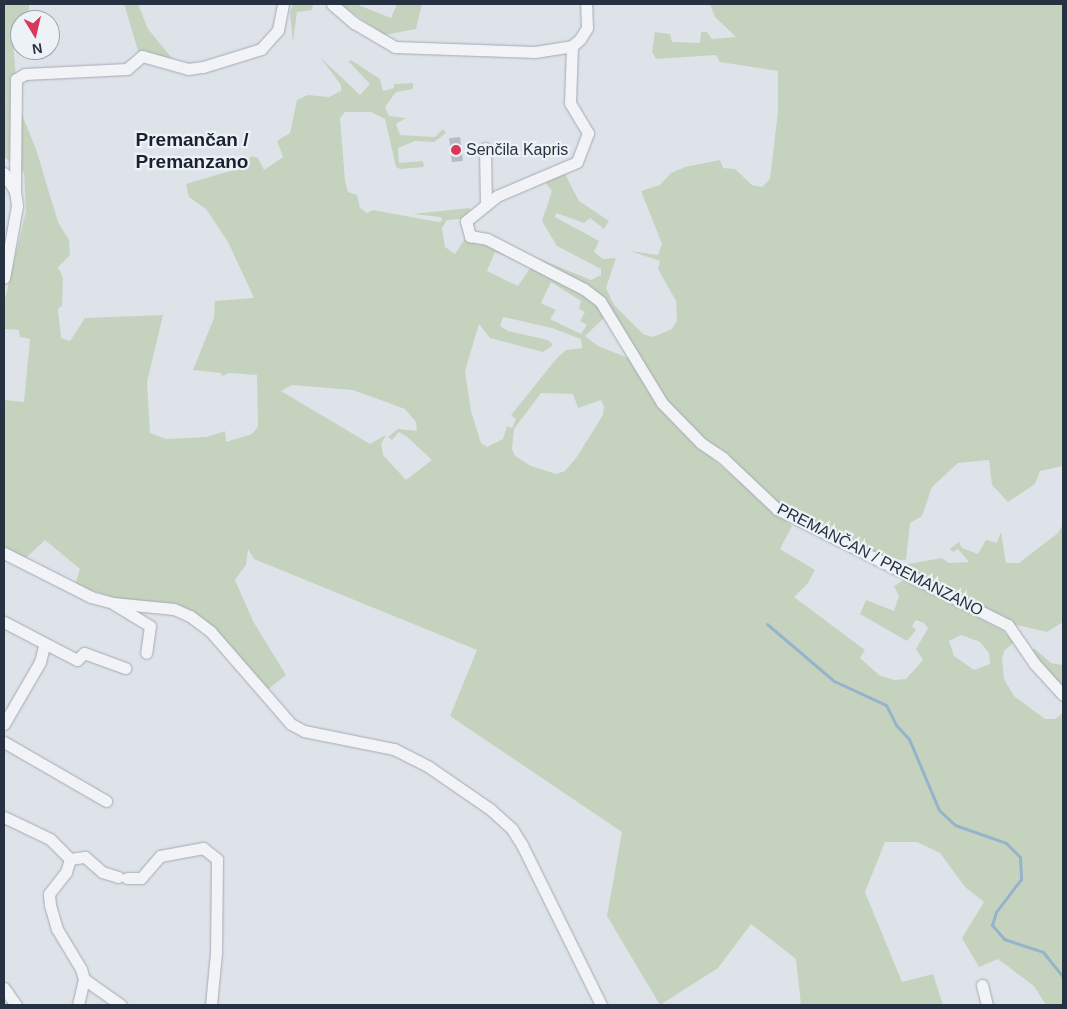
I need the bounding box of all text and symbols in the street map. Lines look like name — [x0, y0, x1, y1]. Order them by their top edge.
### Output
north arrow — [10, 10, 60, 60]
text: N — [31, 40, 43, 58]
district label: Premančan / Premanzano — [136, 129, 248, 173]
place label: Senčila Kapris — [466, 140, 568, 160]
marker: Senčila Kapris — [450, 144, 462, 156]
street label: PREMANČAN / PREMANZANO — [774, 500, 986, 620]

